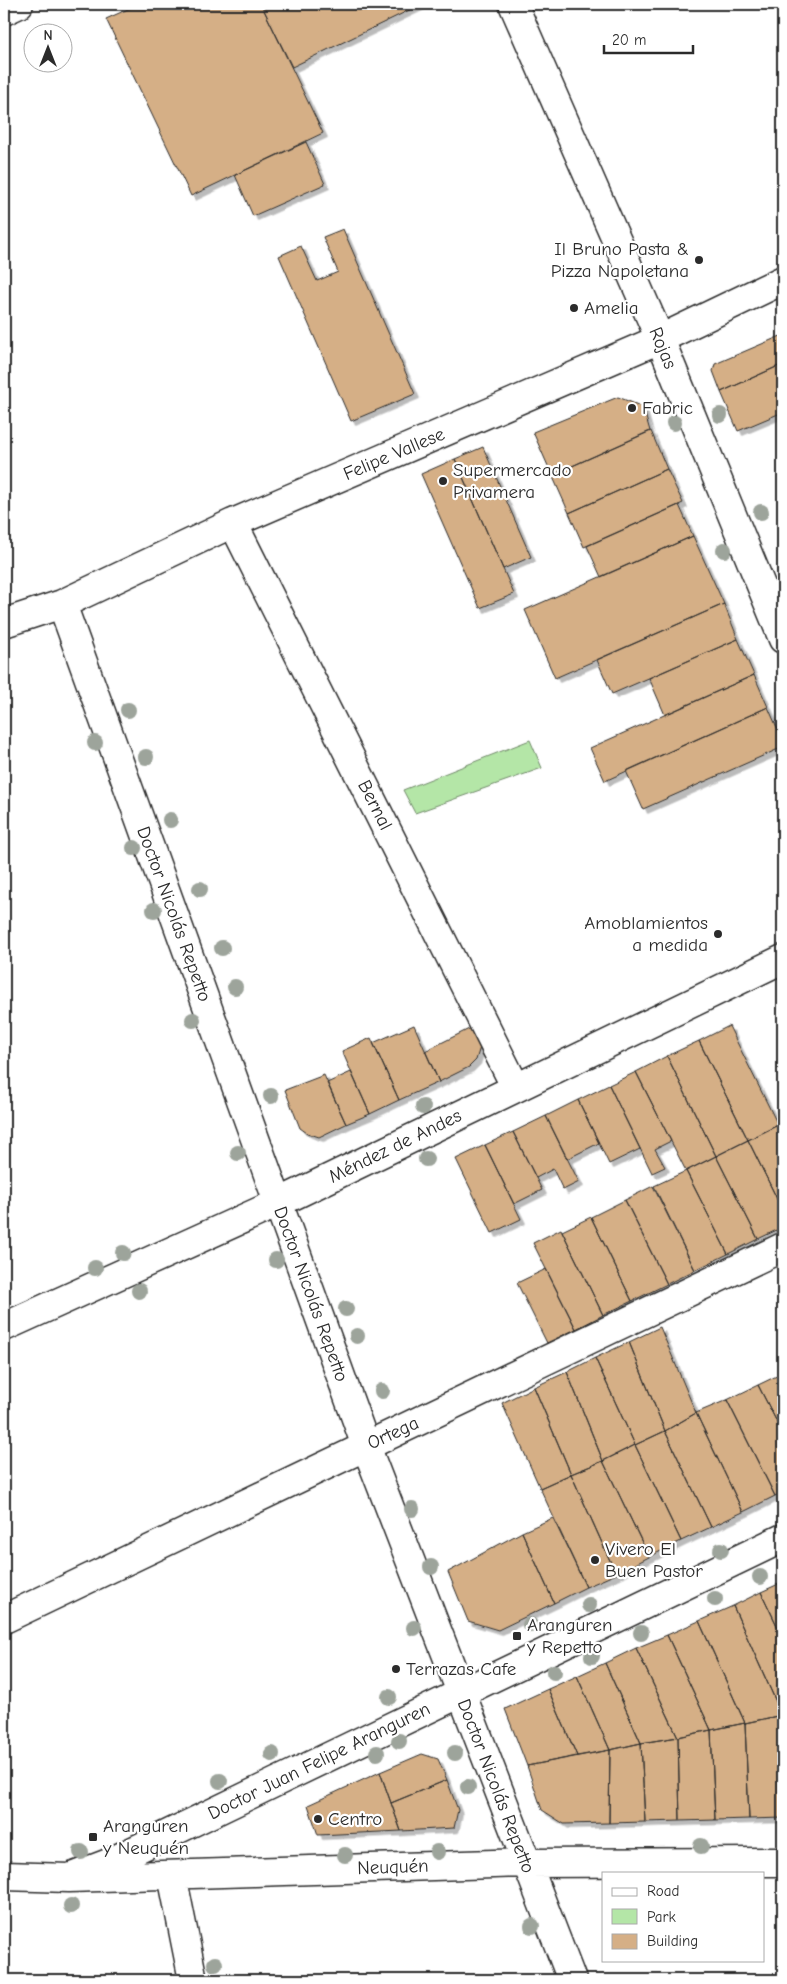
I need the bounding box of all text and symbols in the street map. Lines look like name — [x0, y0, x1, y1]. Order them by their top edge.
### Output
north arrow — [22, 22, 72, 72]
scale bar — [604, 22, 693, 54]
text: N — [43, 27, 53, 44]
text: 20 m — [612, 31, 646, 49]
place label: Il Bruno Pasta & Pizza Napoletana — [551, 238, 689, 282]
marker: Il Bruno Pasta & Pizza Napoletana — [693, 254, 705, 266]
place label: Amelia — [584, 297, 639, 319]
marker: Amelia — [568, 302, 580, 314]
street label: Rojas — [644, 324, 682, 372]
place label: Fabric — [642, 397, 693, 419]
marker: Fabric — [626, 402, 638, 414]
street label: Felipe Vallese — [340, 423, 448, 485]
place label: Supermercado Privamera — [453, 459, 572, 503]
marker: Supermercado Privamera — [437, 475, 449, 487]
street label: Bernal — [353, 776, 397, 834]
street label: Doctor Nicolás Repetto — [132, 823, 216, 1005]
place label: Amoblamientos a medida — [584, 912, 708, 956]
marker: Amoblamientos a medida — [712, 928, 724, 940]
street label: Méndez de Andes — [325, 1104, 465, 1188]
street label: Doctor Nicolás Repetto — [269, 1203, 353, 1385]
street label: Ortega — [364, 1412, 422, 1454]
place label: Vivero El Buen Pastor — [605, 1538, 703, 1582]
marker: Vivero El Buen Pastor — [589, 1554, 601, 1566]
place label: Aranguren y Repetto — [526, 1614, 613, 1658]
marker: Aranguren y Repetto — [511, 1630, 523, 1642]
place label: Terrazas Cafe — [406, 1658, 516, 1680]
marker: Terrazas Cafe — [390, 1663, 402, 1675]
street label: Doctor Nicolás Repetto — [453, 1696, 539, 1876]
street label: Doctor Juan Felipe Aranguren — [204, 1698, 434, 1824]
place label: Centro — [328, 1808, 382, 1830]
marker: Centro — [312, 1813, 324, 1825]
place label: Aranguren y Neuquén — [102, 1815, 189, 1859]
marker: Aranguren y Neuquén — [87, 1831, 99, 1843]
street label: Neuquén — [357, 1855, 429, 1879]
legend — [602, 1872, 764, 1962]
text: Road — [647, 1882, 679, 1900]
text: Park — [647, 1908, 676, 1926]
text: Building — [647, 1932, 698, 1950]

